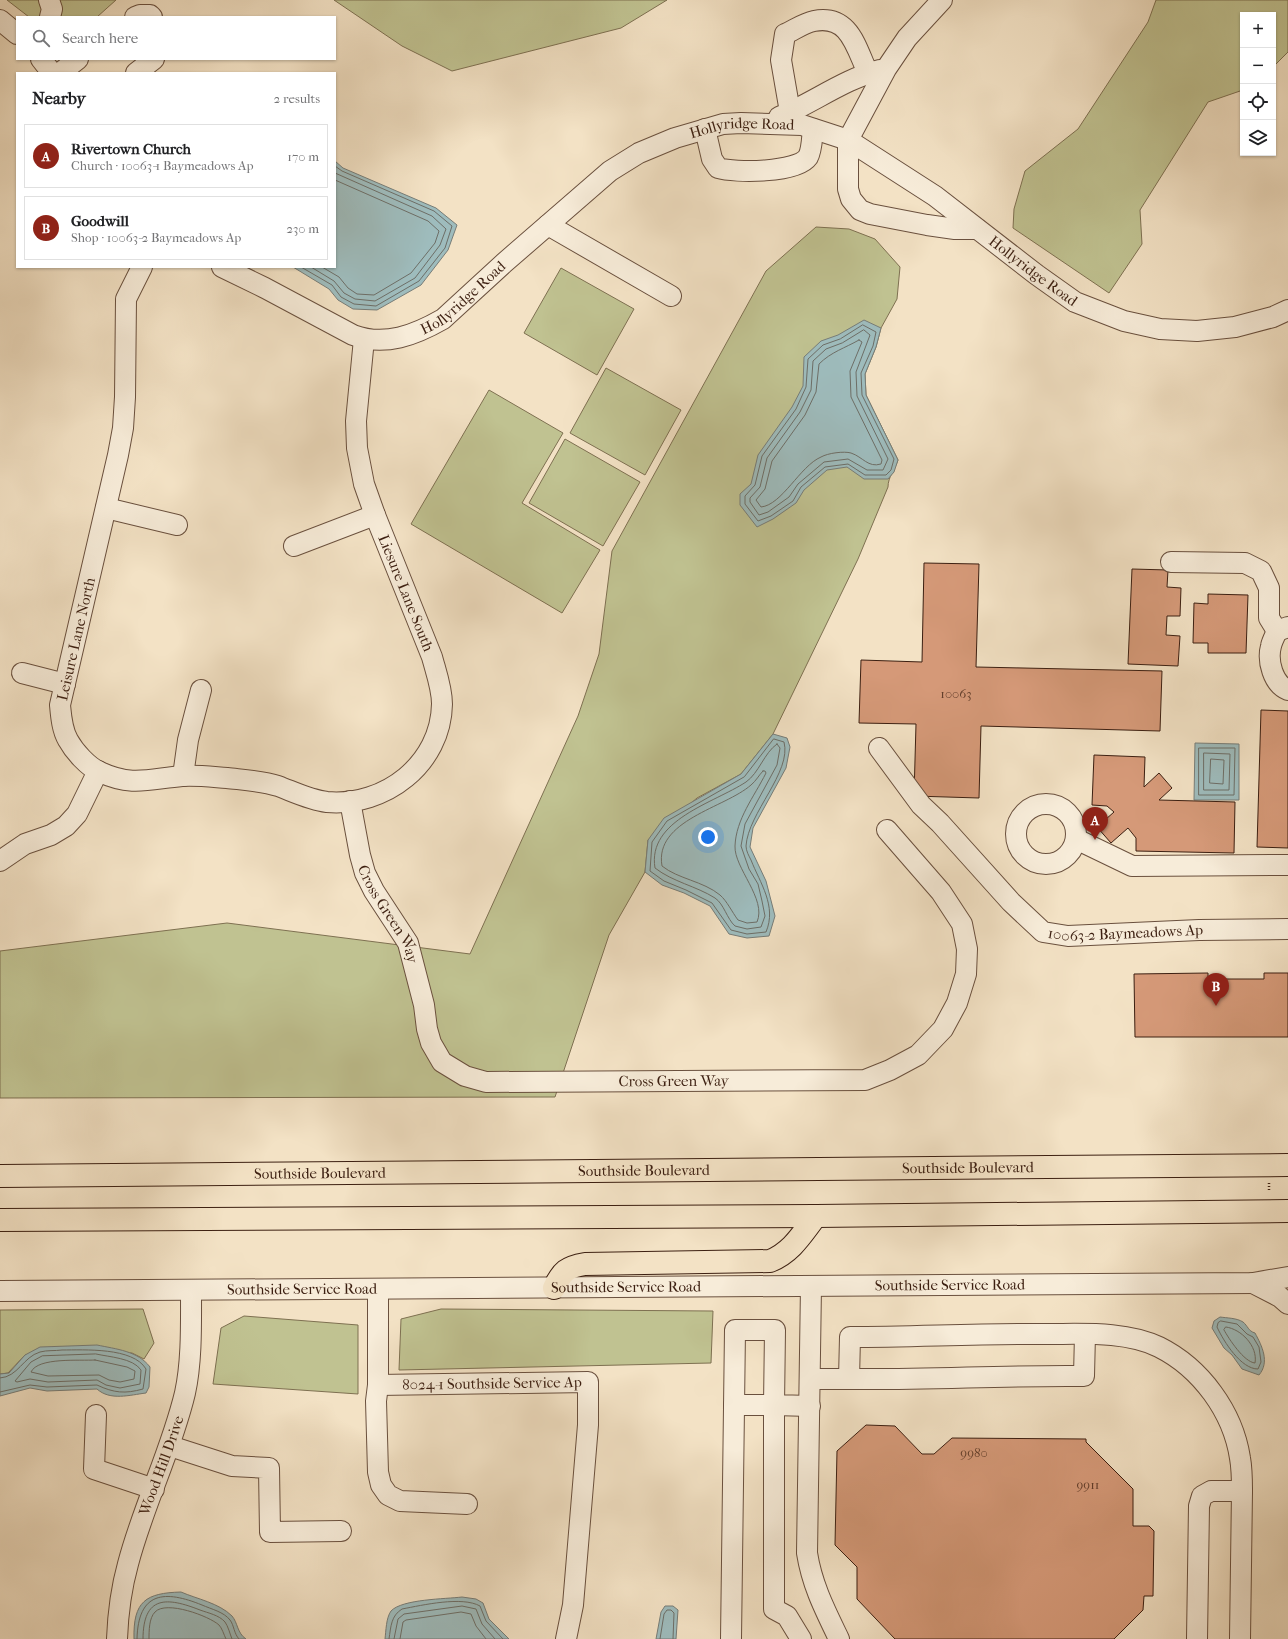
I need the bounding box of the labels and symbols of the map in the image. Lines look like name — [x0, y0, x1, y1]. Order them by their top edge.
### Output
street label: Hollyridge Road — [687, 114, 796, 142]
street label: Hollyridge Road — [985, 232, 1082, 310]
street label: Hollyridge Road — [417, 256, 510, 338]
street label: Liesure Lane South — [374, 532, 438, 655]
street label: Leisure Lane North — [53, 575, 99, 702]
house number: 10063 — [940, 686, 972, 701]
pin: A — [1082, 807, 1108, 840]
your location — [698, 827, 718, 847]
street label: Cross Green Way — [354, 863, 422, 966]
street label: 10063-2 Baymeadows Ap — [1047, 921, 1203, 945]
pin: B — [1203, 973, 1229, 1006]
street label: Cross Green Way — [618, 1072, 730, 1090]
street label: Southside Boulevard — [902, 1158, 1035, 1177]
street label: Southside Boulevard — [578, 1161, 711, 1180]
street label: Southside Boulevard — [254, 1164, 387, 1183]
street label: Southside Service Road — [875, 1275, 1026, 1294]
street label: Southside Service Road — [551, 1278, 702, 1296]
street label: Southside Service Road — [227, 1280, 378, 1299]
street label: 8024-1 Southside Service Ap — [402, 1373, 582, 1394]
street label: Wood Hill Drive — [135, 1413, 188, 1519]
house number: 9980 — [960, 1445, 988, 1460]
house number: 9911 — [1077, 1477, 1099, 1492]

